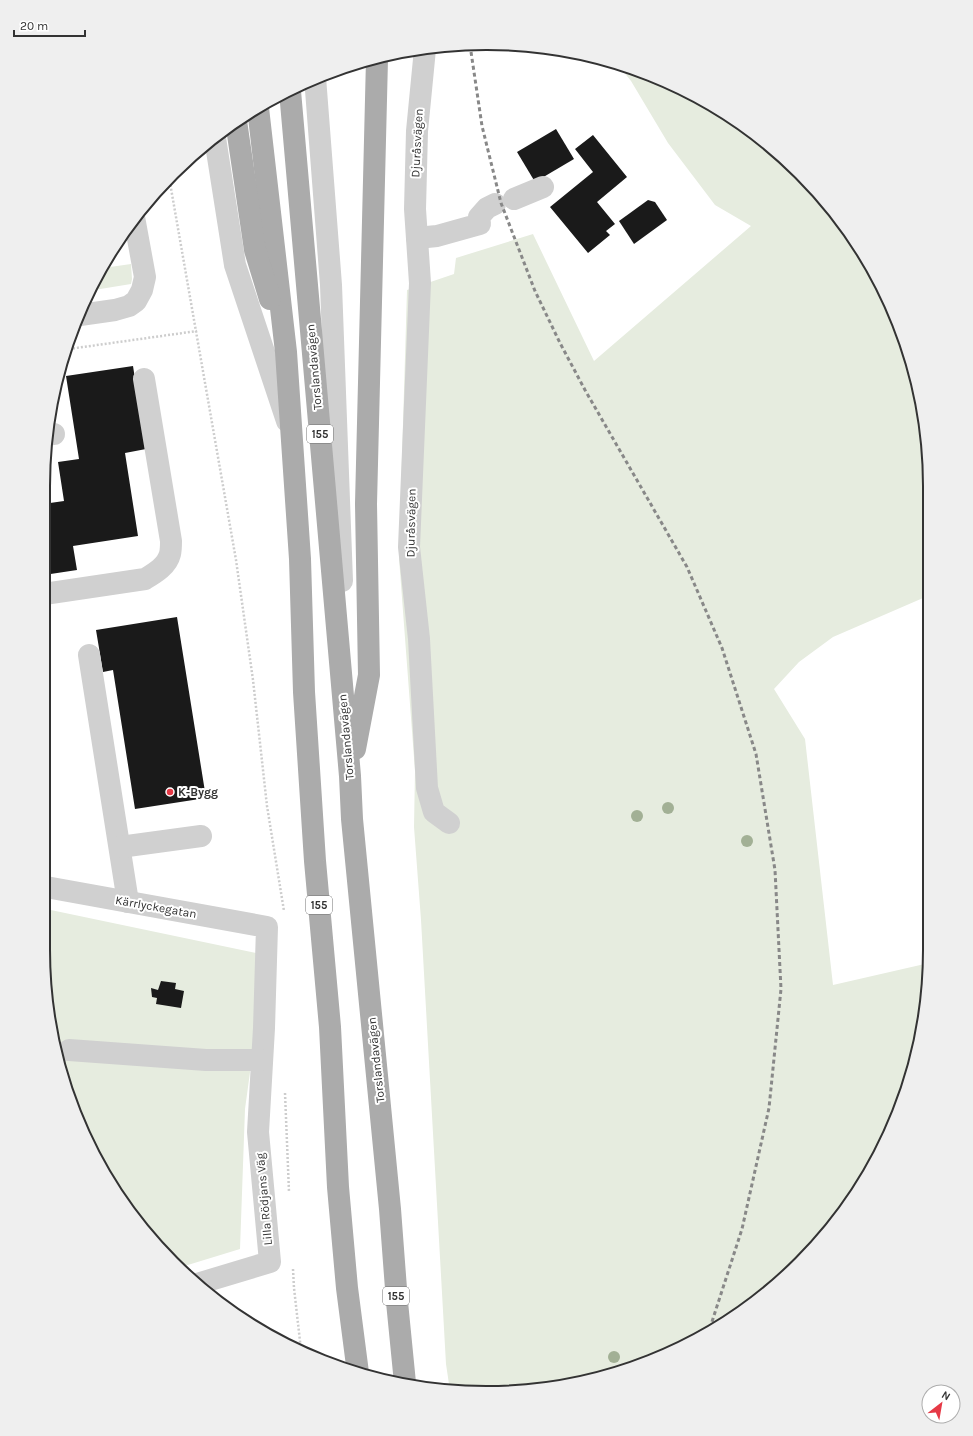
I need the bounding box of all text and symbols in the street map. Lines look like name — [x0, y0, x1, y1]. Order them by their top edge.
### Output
scale bar — [14, 12, 85, 38]
text: 20 m — [20, 19, 48, 33]
street label: Djuråsvägen — [408, 108, 426, 178]
street label: Torslandavägen — [303, 324, 325, 410]
road number: 155 — [307, 425, 333, 443]
street label: Djuråsvägen — [403, 488, 419, 558]
street label: Torslandavägen — [335, 694, 357, 780]
place label: K-Bygg — [178, 785, 218, 799]
marker: K-Bygg — [165, 787, 175, 797]
street label: Kärrlyckegatan — [114, 893, 198, 921]
road number: 155 — [306, 896, 332, 914]
street label: Torslandavägen — [365, 1017, 387, 1103]
street label: Lilla Rödjans Väg — [253, 1152, 275, 1246]
road number: 155 — [383, 1287, 409, 1305]
north arrow — [921, 1384, 961, 1424]
text: N — [939, 1388, 953, 1403]

